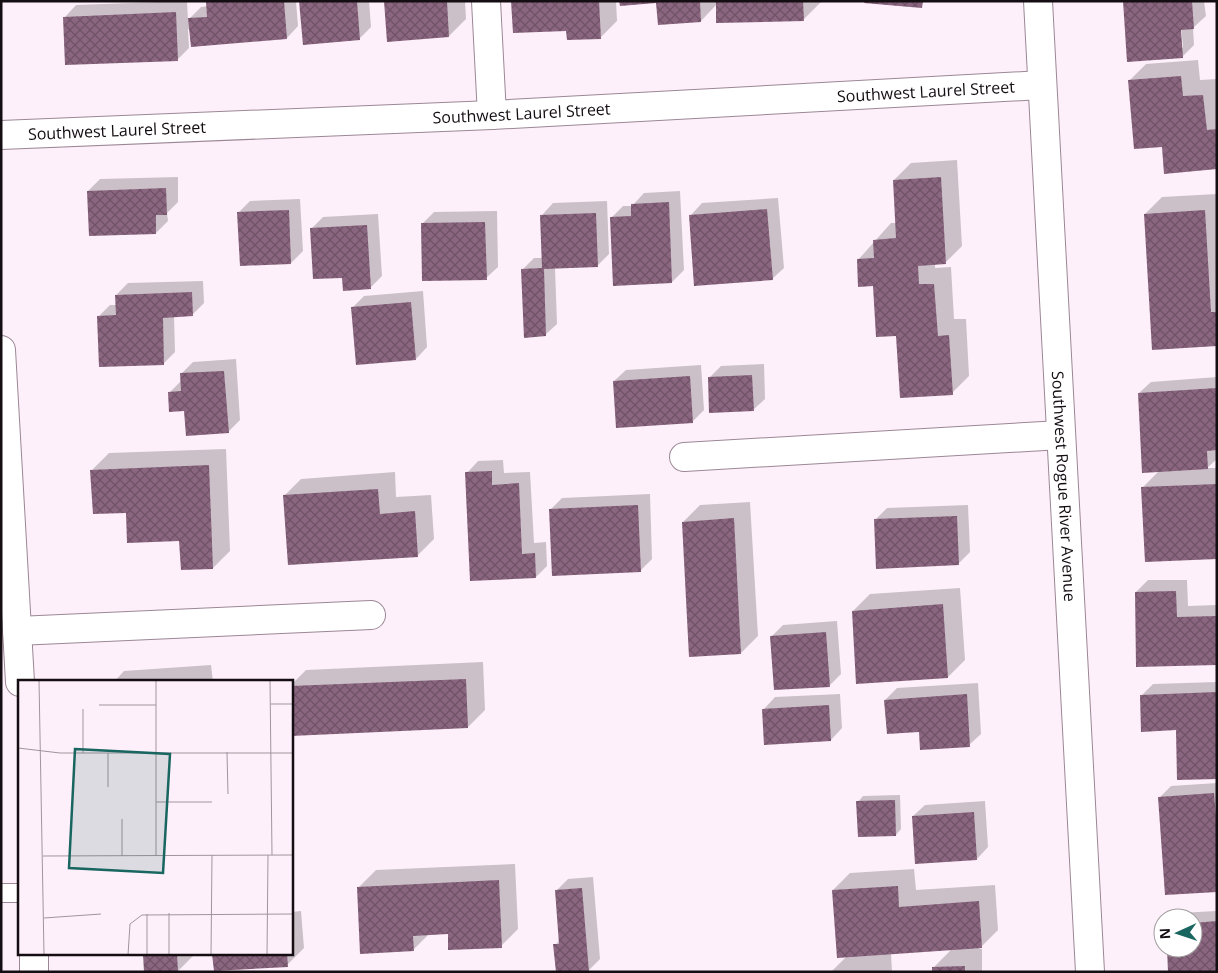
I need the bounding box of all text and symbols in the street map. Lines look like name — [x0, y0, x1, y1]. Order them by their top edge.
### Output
street label: Southwest Laurel Street — [836, 75, 1016, 107]
street label: Southwest Laurel Street — [432, 98, 611, 128]
street label: Southwest Laurel Street — [27, 116, 207, 145]
street label: Southwest Rogue River Avenue — [1047, 370, 1081, 602]
inset map — [18, 680, 292, 956]
north arrow — [1153, 908, 1203, 958]
text: N — [1155, 928, 1174, 940]

